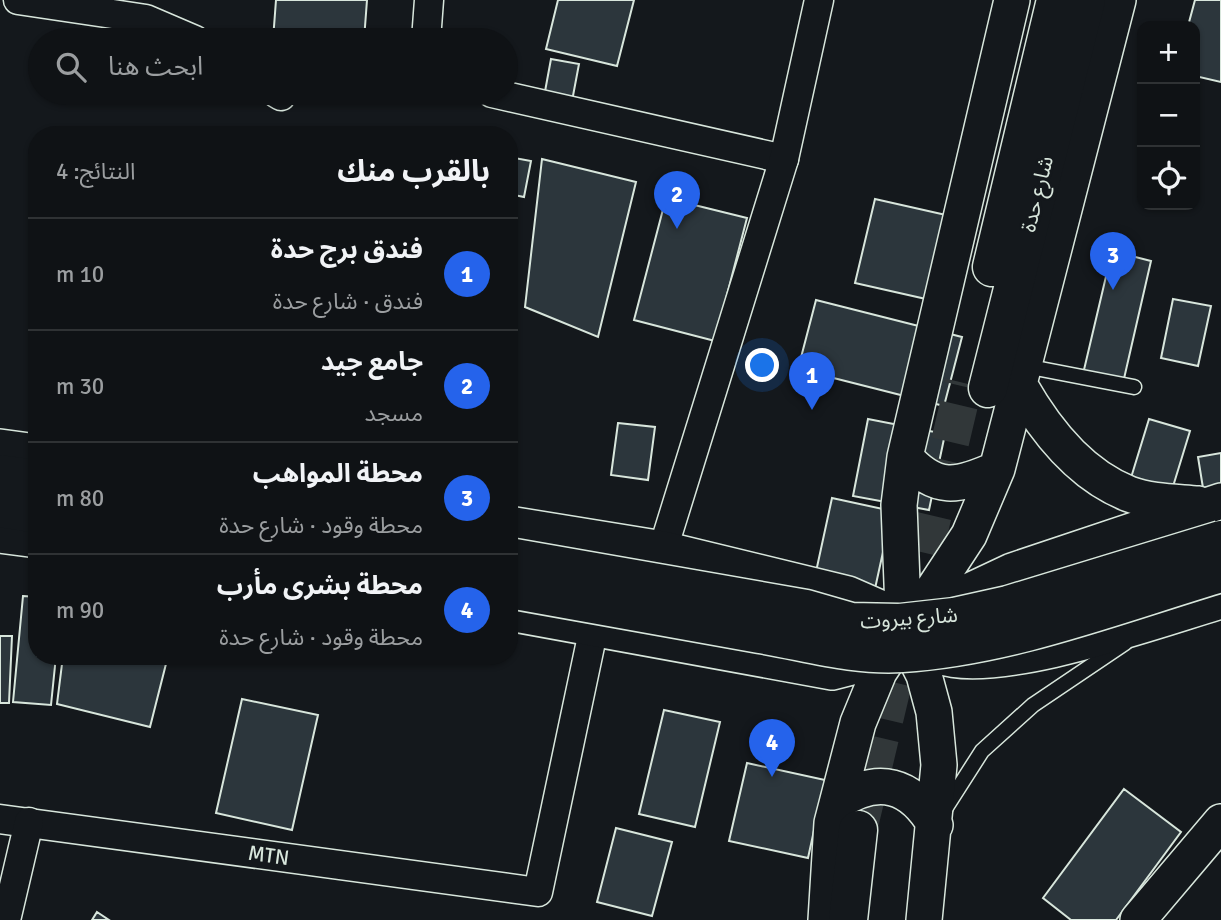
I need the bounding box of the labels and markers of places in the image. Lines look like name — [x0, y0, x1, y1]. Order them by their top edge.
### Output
pin: 2 — [654, 171, 700, 229]
pin: 3 — [1090, 232, 1136, 290]
pin: 1 — [789, 352, 835, 410]
pin: 4 — [749, 719, 795, 777]

